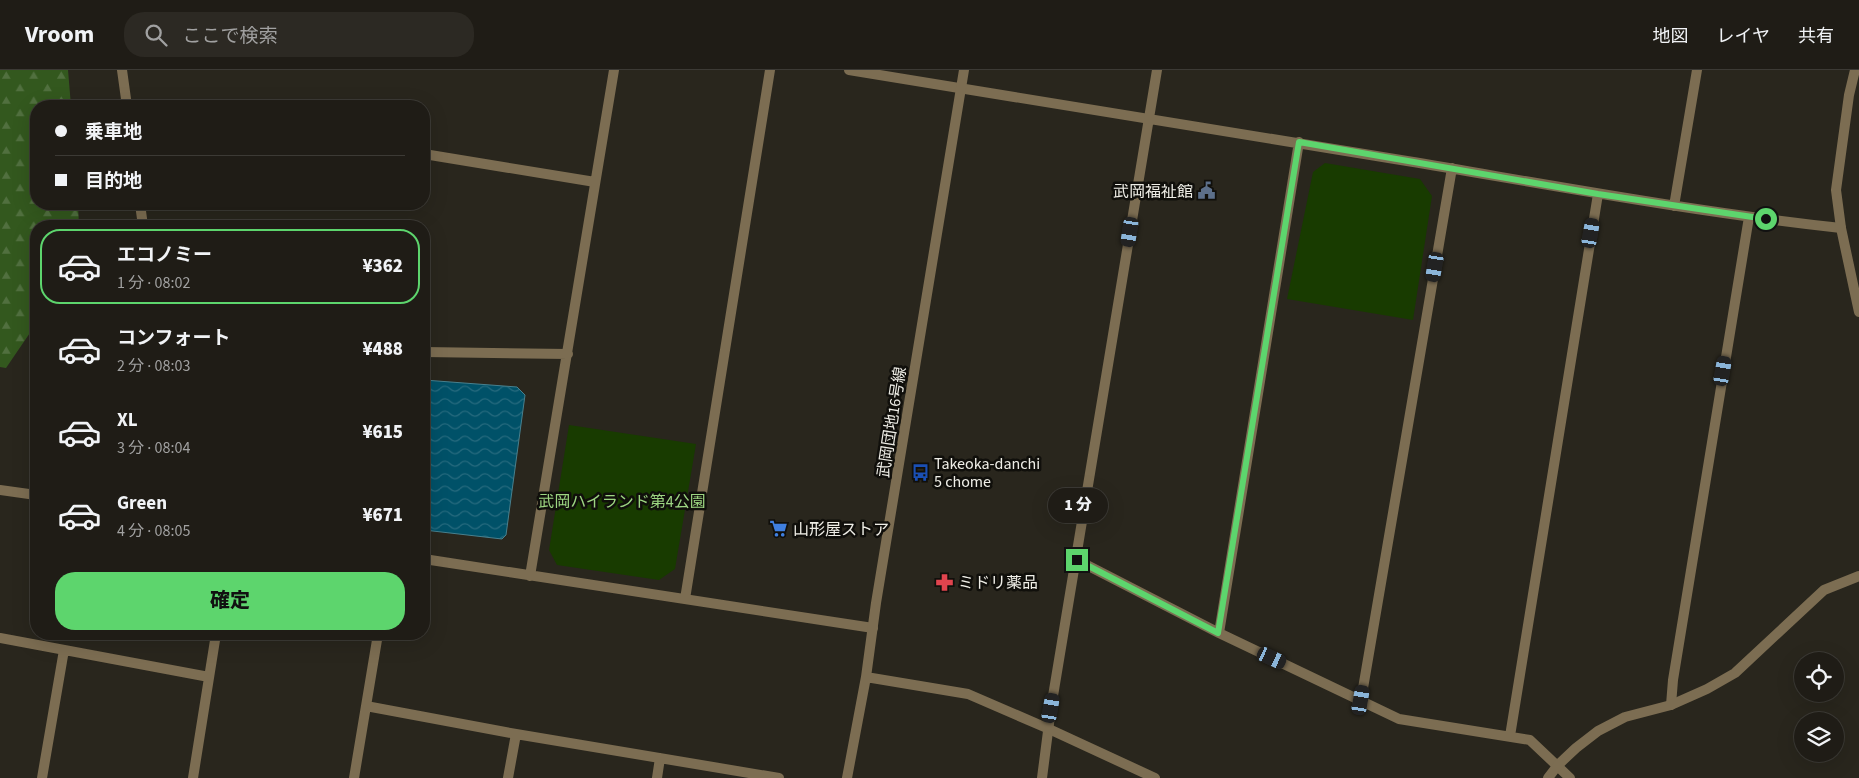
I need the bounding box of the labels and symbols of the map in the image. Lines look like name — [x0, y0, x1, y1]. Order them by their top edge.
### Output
place label: 武岡福祉館 — [1113, 181, 1193, 203]
public building icon: 武岡福祉館 — [1197, 181, 1217, 201]
route start — [1755, 208, 1777, 230]
car — [1120, 216, 1139, 248]
car — [1581, 217, 1600, 249]
car — [1425, 251, 1444, 283]
car — [1713, 355, 1732, 387]
street label: 武岡団地16号線 — [872, 365, 912, 479]
place label: Takeoka-danchi 5 chome — [934, 453, 1040, 493]
bus stop icon: Takeoka-danchi 5 chome — [910, 462, 930, 482]
callout: 1 分 — [1047, 488, 1107, 522]
park label: 武岡ハイランド第4公園 — [538, 491, 706, 513]
supermarket icon: 山形屋ストア — [769, 519, 789, 539]
place label: 山形屋ストア — [793, 519, 889, 541]
route end — [1066, 549, 1088, 571]
pharmacy icon: ミドリ薬品 — [934, 572, 954, 592]
place label: ミドリ薬品 — [958, 572, 1038, 594]
car — [1255, 645, 1288, 671]
car — [1351, 684, 1370, 716]
car — [1041, 692, 1060, 724]

